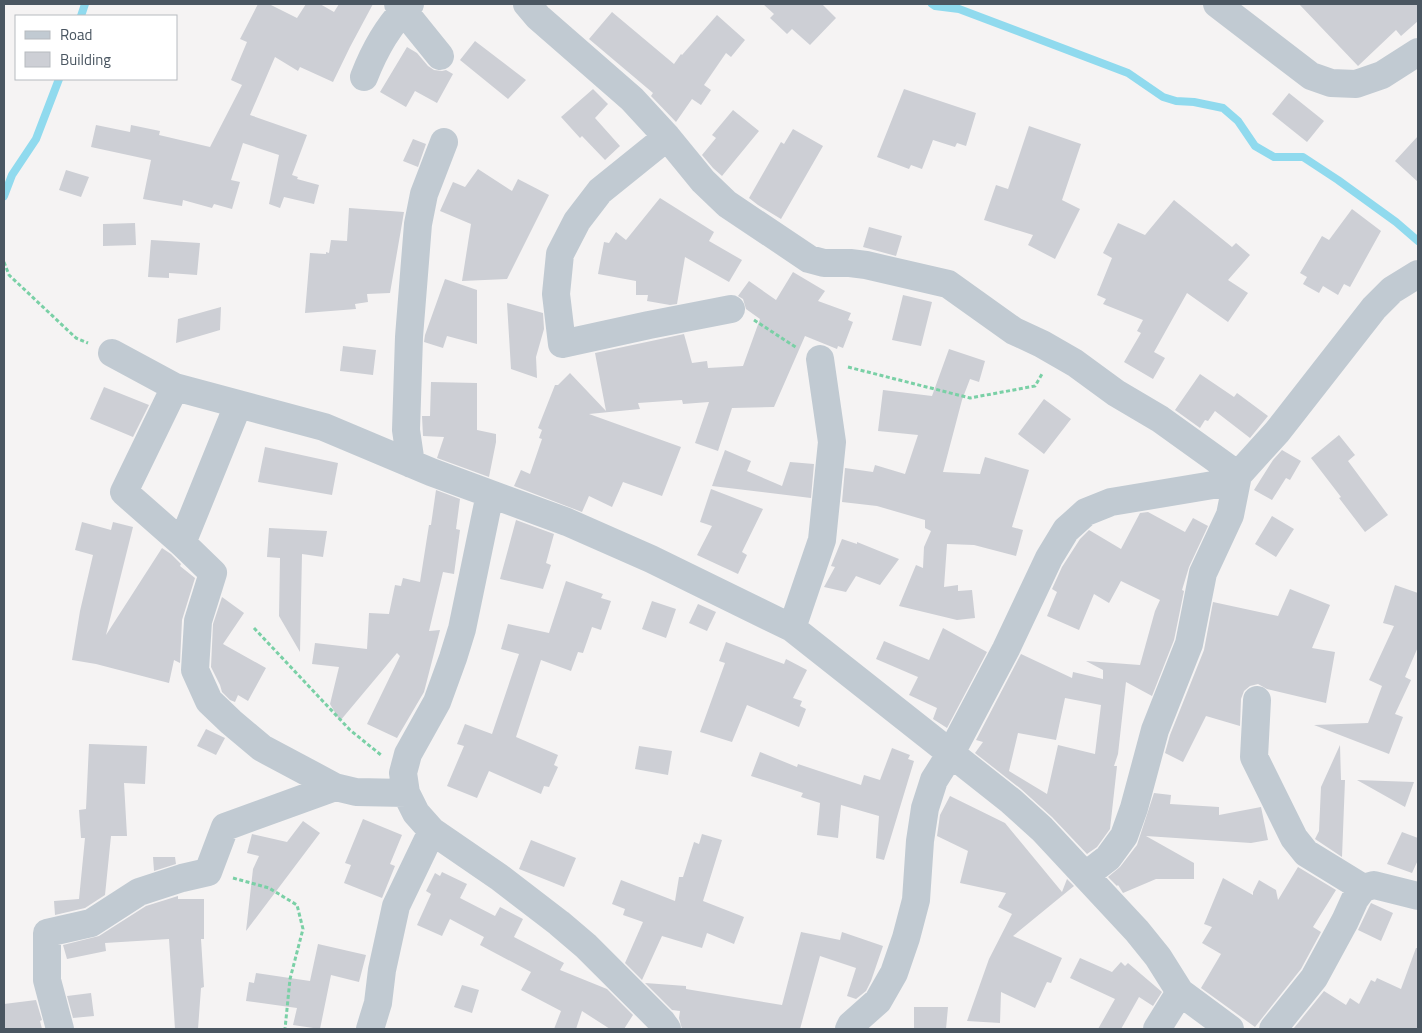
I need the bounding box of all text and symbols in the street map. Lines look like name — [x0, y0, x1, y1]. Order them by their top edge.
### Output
legend — [15, 15, 178, 80]
text: Road — [60, 23, 92, 46]
text: Building — [60, 48, 111, 71]

